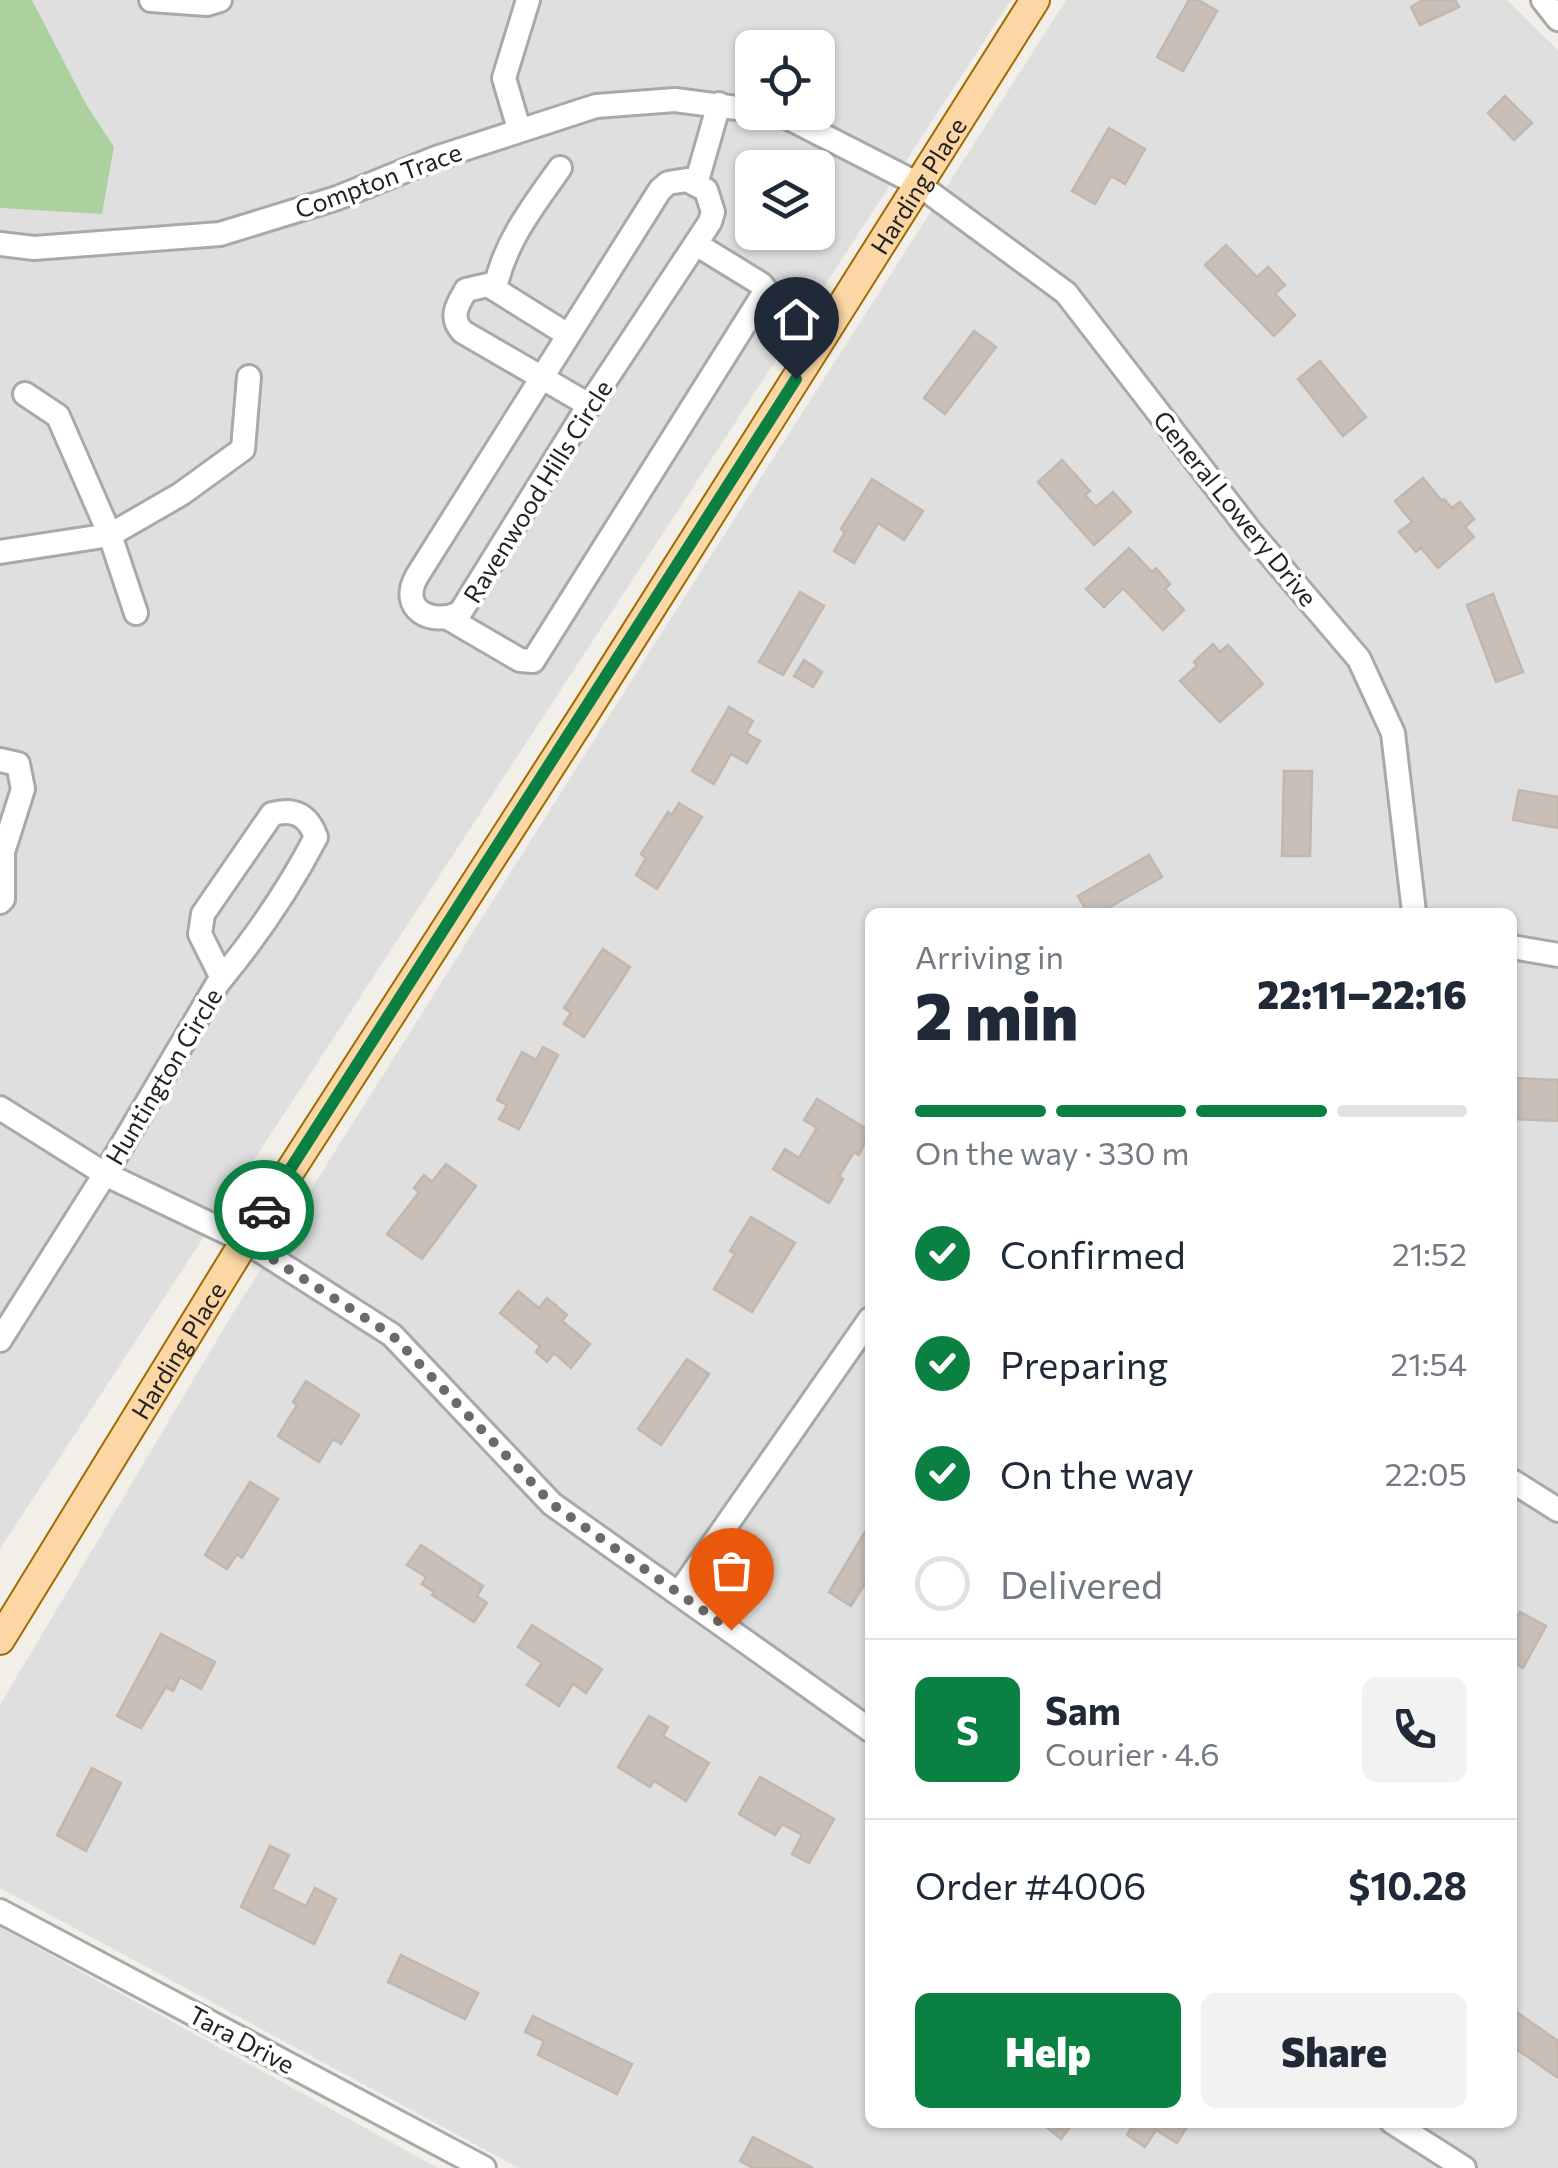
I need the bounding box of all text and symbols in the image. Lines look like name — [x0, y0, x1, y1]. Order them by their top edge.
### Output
map controls — [735, 30, 835, 250]
button: locate — [735, 30, 835, 130]
street label: Harding Place — [864, 112, 972, 259]
street label: Compton Trace — [291, 136, 465, 224]
button: layers — [735, 150, 835, 250]
pin — [754, 277, 839, 380]
icon: home — [769, 292, 824, 347]
street label: Ravenwood Hills Circle — [456, 374, 618, 608]
street label: General Lowery Drive — [1148, 404, 1324, 612]
text: Arriving in — [915, 936, 1064, 976]
text: 22:11–22:16 — [1257, 970, 1467, 1017]
text: 2 min — [915, 974, 1078, 1053]
street label: Huntington Circle — [98, 982, 228, 1170]
text: On the way · 330 m — [915, 1132, 1189, 1172]
courier — [214, 1160, 314, 1260]
icon: car — [237, 1183, 292, 1238]
icon: check — [915, 1226, 970, 1281]
text: Confirmed — [1000, 1230, 1186, 1277]
text: 21:52 — [1392, 1233, 1467, 1273]
street label: Harding Place — [124, 1276, 231, 1424]
icon: check — [915, 1336, 970, 1391]
text: Preparing — [1000, 1340, 1168, 1387]
text: 21:54 — [1390, 1343, 1467, 1383]
icon: check — [915, 1446, 970, 1501]
text: On the way — [1000, 1450, 1194, 1497]
text: 22:05 — [1385, 1453, 1467, 1493]
pin — [689, 1528, 774, 1631]
icon: bag — [704, 1543, 759, 1598]
text: Delivered — [1000, 1560, 1163, 1607]
button: phone — [1362, 1677, 1467, 1782]
text: Sam — [1045, 1686, 1121, 1733]
text: S — [956, 1706, 979, 1753]
text: Courier · 4.6 — [1045, 1733, 1220, 1773]
text: Order #4006 — [915, 1861, 1146, 1908]
text: $10.28 — [1348, 1861, 1467, 1908]
button: Help — [915, 1993, 1181, 2108]
button: Share — [1201, 1993, 1467, 2108]
street label: Tara Drive — [184, 1999, 300, 2079]

